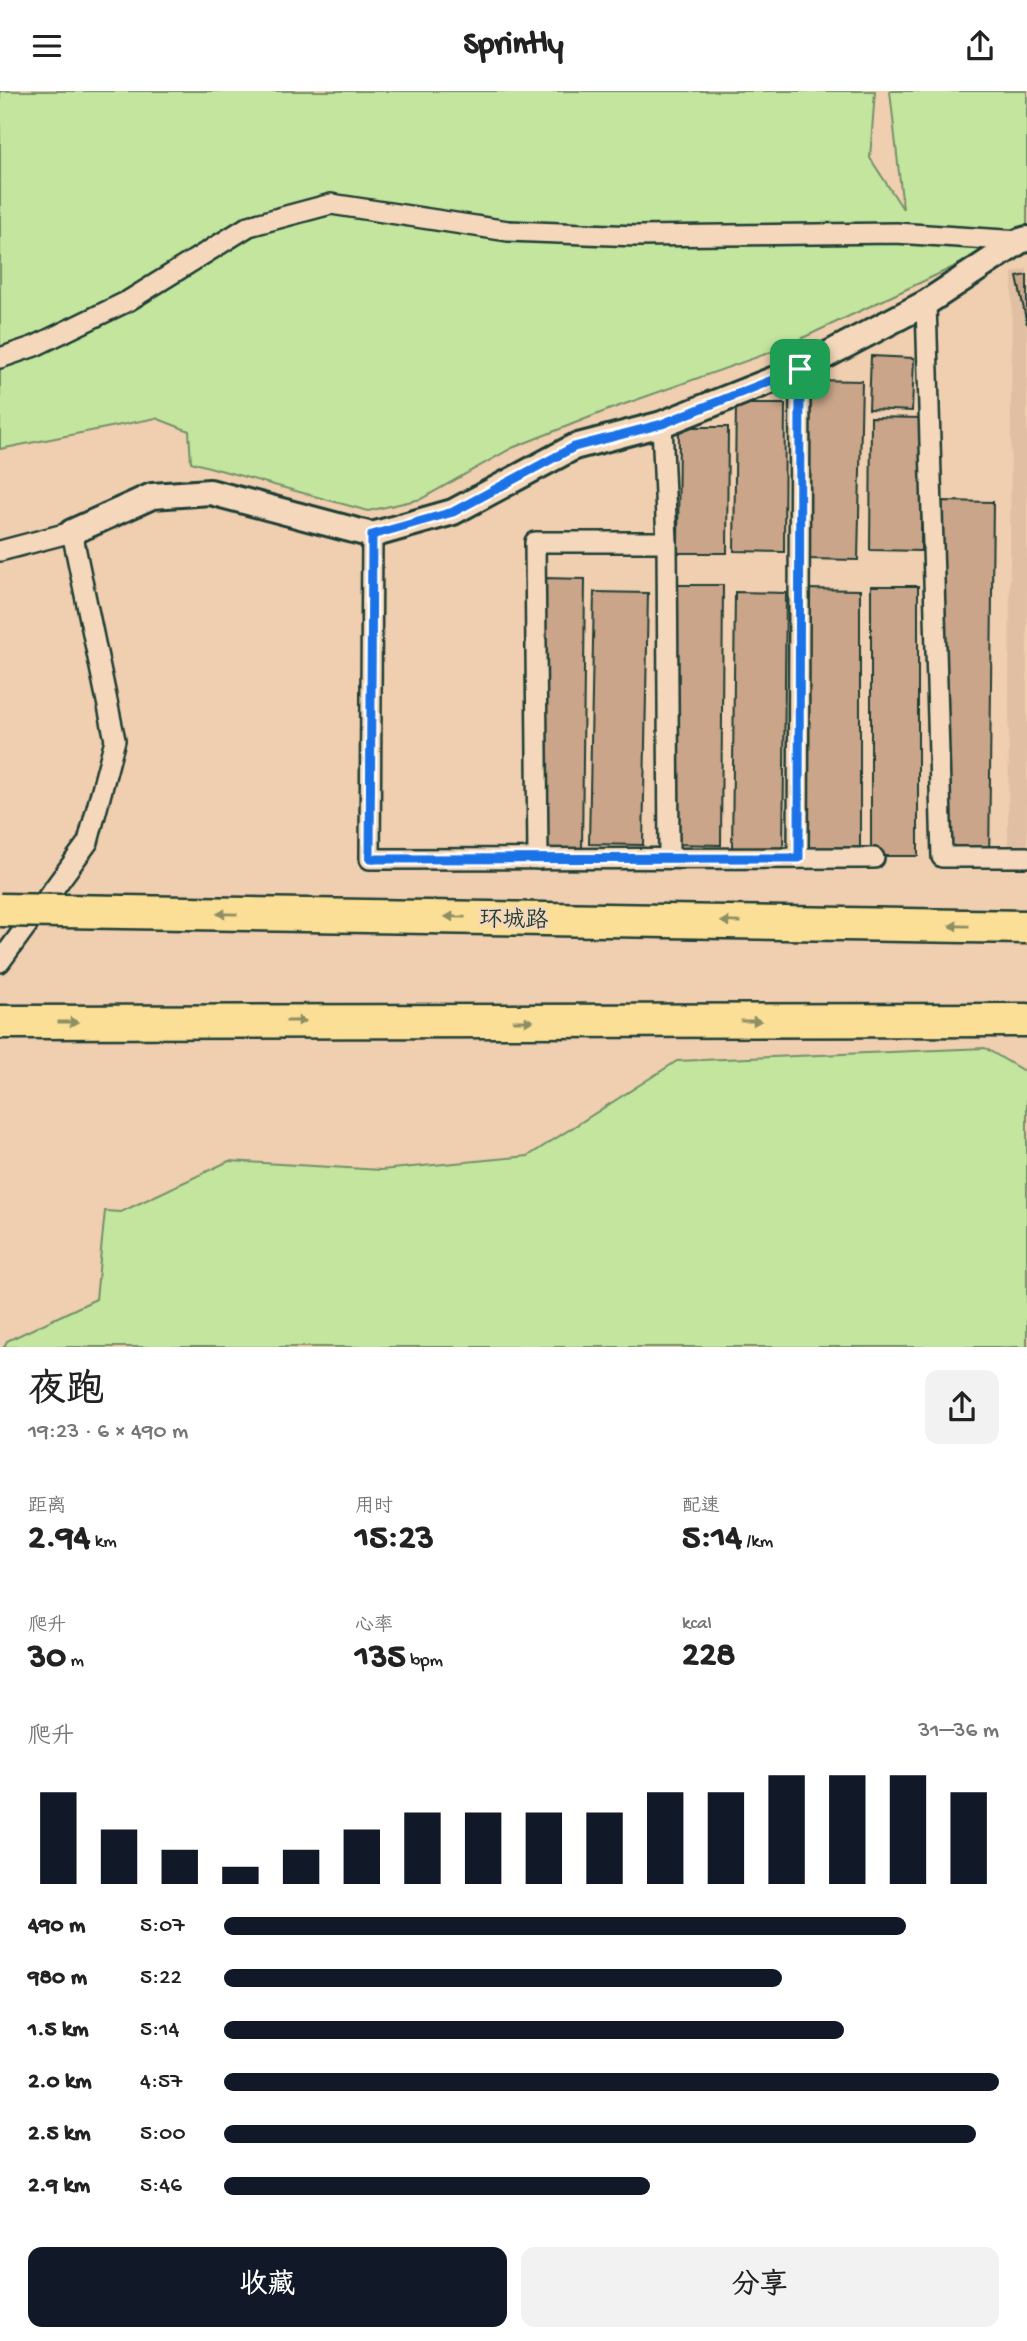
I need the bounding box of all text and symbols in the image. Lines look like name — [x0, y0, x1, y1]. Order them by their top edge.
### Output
icon: menu — [28, 27, 66, 65]
text: Sprintly — [464, 27, 563, 65]
icon: share — [961, 27, 999, 65]
pin — [770, 339, 830, 399]
icon: arrive — [781, 350, 819, 388]
street label: 环城路 — [479, 906, 549, 936]
one-way arrow — [216, 908, 238, 919]
one-way arrow — [444, 912, 466, 923]
one-way arrow — [720, 916, 742, 928]
one-way arrow — [948, 920, 970, 931]
one-way arrow — [285, 1015, 307, 1027]
one-way arrow — [512, 1015, 534, 1027]
one-way arrow — [740, 1015, 762, 1026]
one-way arrow — [57, 1016, 79, 1028]
button: share — [925, 1370, 999, 1444]
text: 夜跑 — [28, 1371, 104, 1415]
text: 19:23 · 6 × 490 m — [28, 1419, 188, 1446]
text: 距离 — [28, 1496, 66, 1519]
text: 用时 — [355, 1496, 393, 1519]
text: 配速 — [682, 1496, 720, 1519]
text: 2.94 — [28, 1519, 90, 1560]
text: 15:23 — [355, 1519, 434, 1560]
text: 5:14 — [682, 1519, 742, 1560]
text: km — [90, 1531, 117, 1554]
text: /km — [742, 1531, 773, 1554]
text: kcal — [682, 1613, 712, 1636]
text: 爬升 — [28, 1615, 66, 1638]
text: 心率 — [355, 1615, 393, 1638]
text: 228 — [682, 1636, 736, 1677]
text: 30 — [28, 1638, 66, 1679]
text: 135 — [355, 1638, 406, 1679]
text: m — [66, 1650, 84, 1673]
text: bpm — [406, 1650, 443, 1673]
text: 31–36 m — [918, 1718, 999, 1745]
text: 爬升 — [28, 1724, 74, 1751]
text: 490 m — [28, 1913, 85, 1940]
text: 5:07 — [140, 1913, 184, 1940]
text: 980 m — [28, 1965, 87, 1992]
text: 5:22 — [140, 1965, 182, 1992]
text: 1.5 km — [28, 2017, 89, 2044]
text: 5:14 — [140, 2017, 180, 2044]
text: 2.0 km — [28, 2069, 92, 2096]
text: 4:57 — [140, 2069, 182, 2096]
text: 2.5 km — [28, 2121, 91, 2148]
text: 5:00 — [140, 2121, 185, 2148]
text: 2.9 km — [28, 2173, 90, 2200]
text: 5:46 — [140, 2173, 182, 2200]
button: 收藏 — [28, 2247, 507, 2327]
button: 分享 — [521, 2247, 999, 2327]

